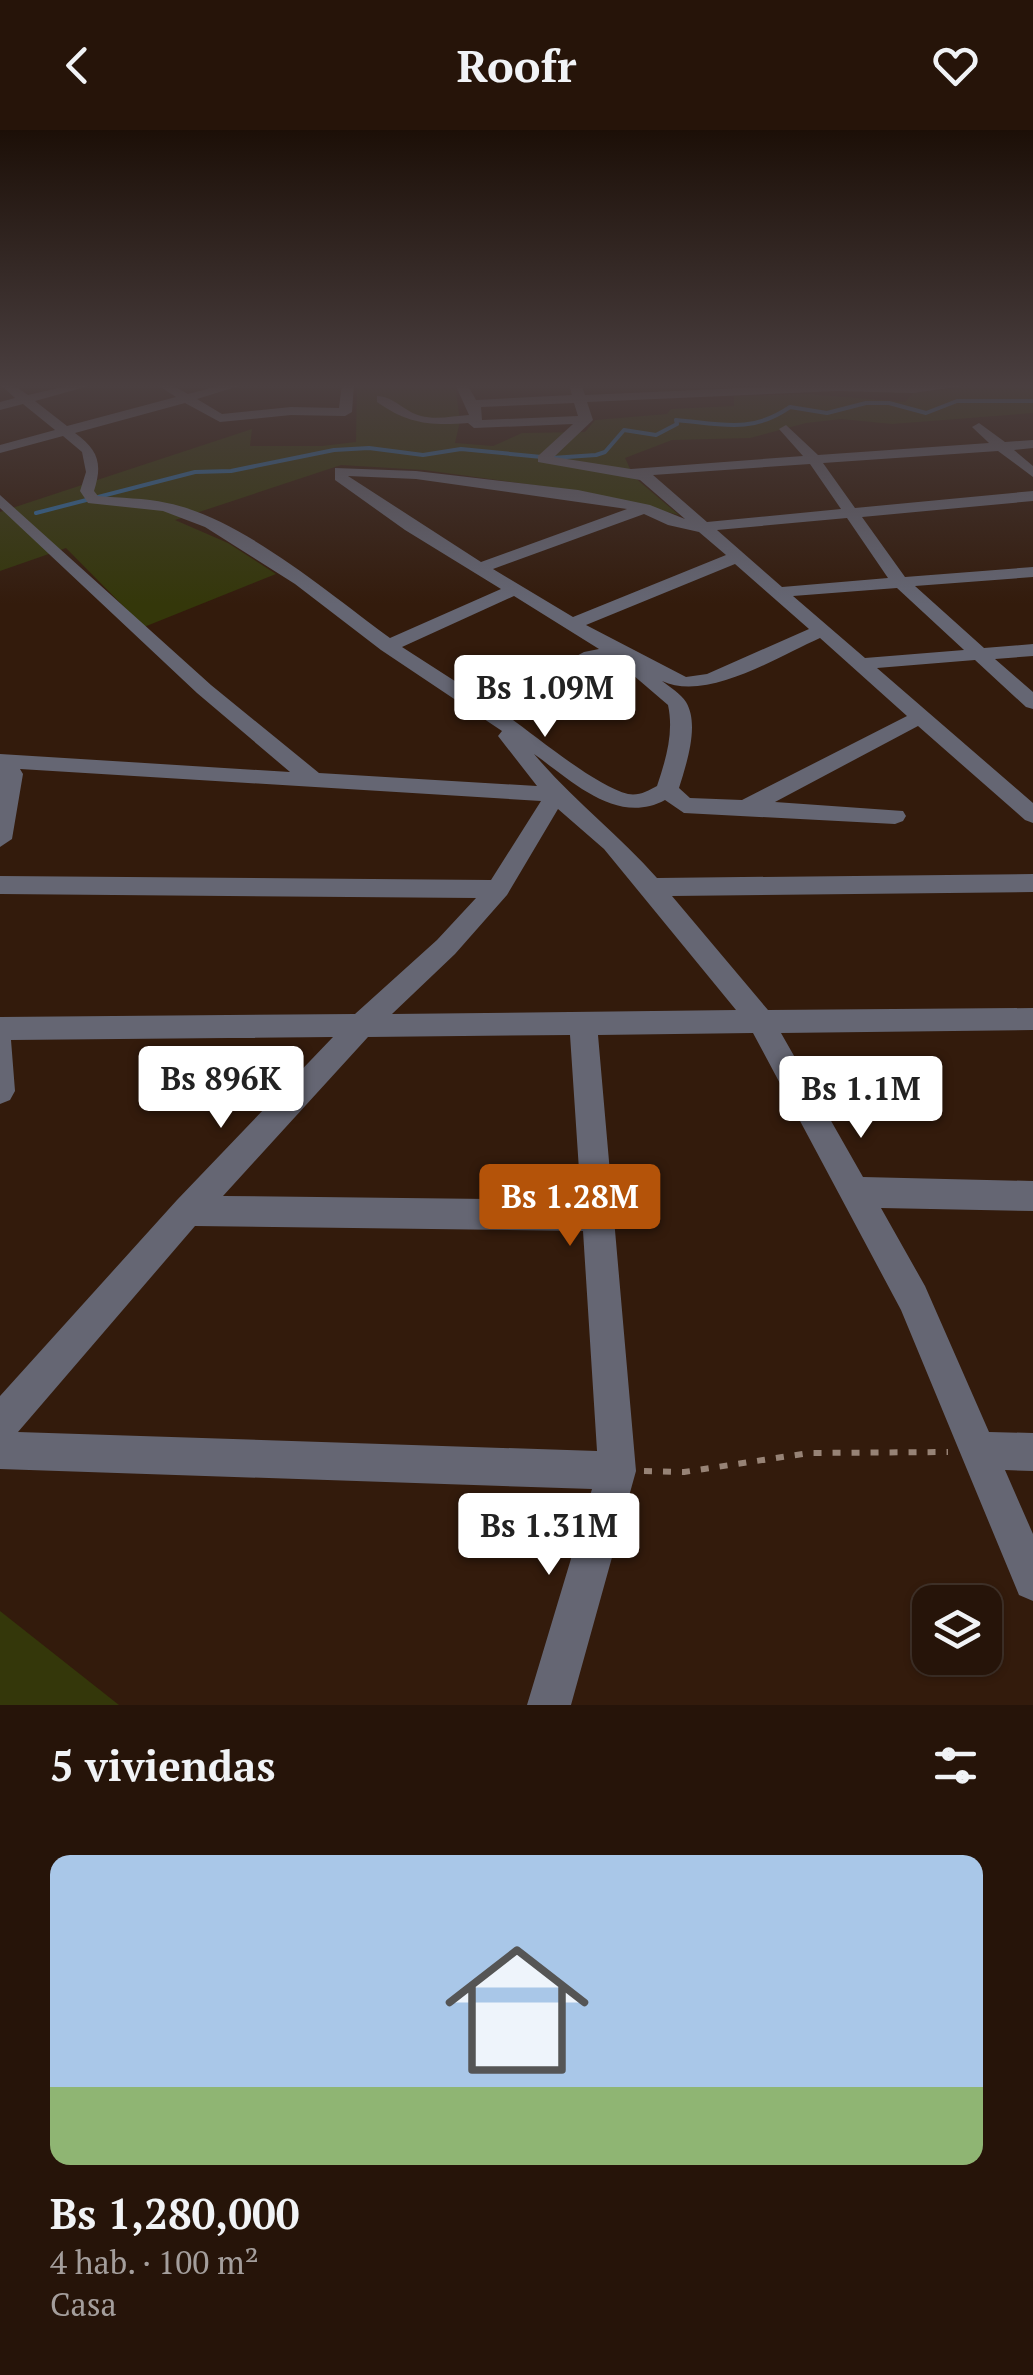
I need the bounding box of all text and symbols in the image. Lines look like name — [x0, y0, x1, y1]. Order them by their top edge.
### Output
text: Roofr — [457, 35, 576, 95]
icon: back — [50, 38, 105, 93]
icon: heart — [928, 38, 983, 93]
pin: Bs 1.09M — [442, 655, 648, 740]
text: Bs 1.09M — [476, 666, 614, 708]
pin: Bs 896K — [129, 1046, 313, 1131]
pin: Bs 1.1M — [769, 1056, 953, 1141]
text: Bs 896K — [161, 1057, 281, 1099]
text: Bs 1.1M — [801, 1067, 921, 1109]
pin: Bs 1.28M — [467, 1164, 673, 1249]
text: Bs 1.28M — [501, 1175, 639, 1217]
pin: Bs 1.31M — [446, 1493, 652, 1578]
text: Bs 1.31M — [480, 1504, 618, 1546]
map controls — [912, 1585, 1002, 1675]
button: layers — [912, 1585, 1002, 1675]
text: 5 viviendas — [50, 1737, 275, 1793]
icon: filters — [928, 1738, 983, 1793]
icon: home — [427, 1920, 607, 2100]
text: Bs 1,280,000 — [50, 2185, 299, 2241]
text: 4 hab. · 100 m² — [50, 2241, 258, 2283]
text: Casa — [50, 2283, 117, 2325]

